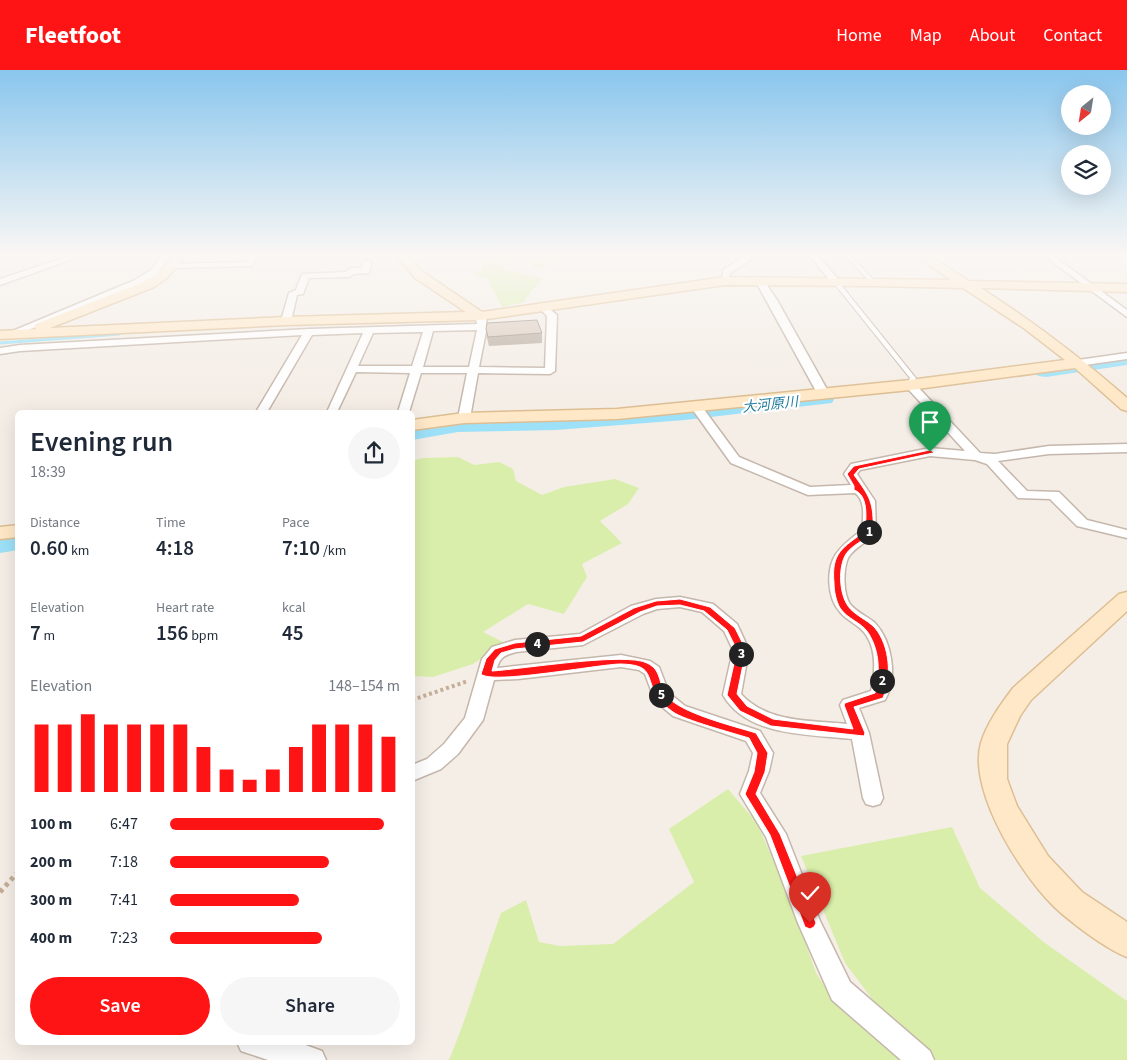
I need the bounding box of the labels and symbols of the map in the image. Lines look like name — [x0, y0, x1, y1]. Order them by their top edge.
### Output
north arrow — [1061, 85, 1111, 135]
water label: 大河原川 — [741, 392, 801, 418]
pin — [909, 401, 951, 452]
pin: 1 — [856, 520, 882, 544]
pin: 4 — [524, 632, 550, 656]
pin: 3 — [728, 642, 754, 666]
pin: 2 — [870, 668, 894, 694]
pin: 5 — [648, 682, 674, 708]
pin — [789, 872, 831, 923]

